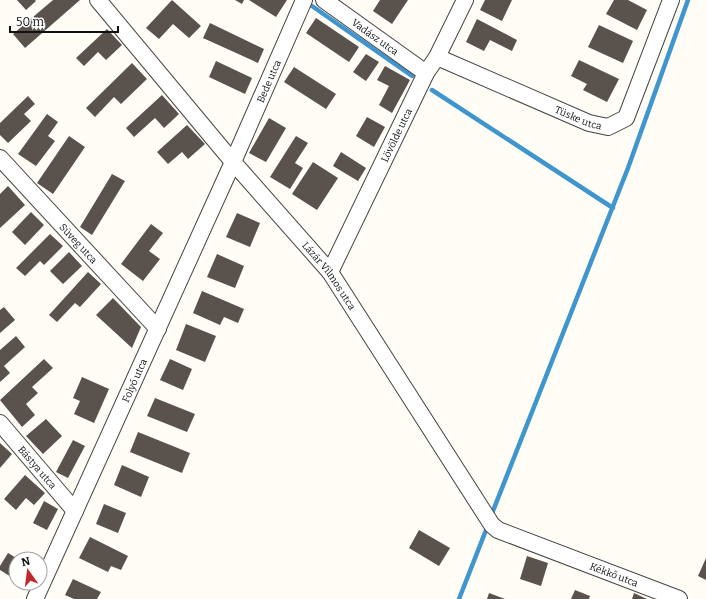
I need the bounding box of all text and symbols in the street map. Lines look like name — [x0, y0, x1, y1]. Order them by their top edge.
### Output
scale bar — [10, 8, 118, 34]
text: 50 m — [16, 15, 45, 29]
street label: Vadász utca — [349, 17, 401, 59]
street label: Bede utca — [255, 58, 284, 105]
street label: Tüske utca — [553, 104, 603, 133]
street label: Lövölde utca — [379, 106, 415, 164]
street label: Süveg utca — [57, 221, 100, 267]
street label: Lázár Vilmos utca — [299, 240, 358, 313]
street label: Folyó utca — [120, 357, 150, 405]
street label: Bástya utca — [15, 444, 59, 492]
north arrow — [8, 551, 48, 591]
text: N — [20, 554, 32, 569]
street label: Kékkő utca — [588, 561, 640, 590]

